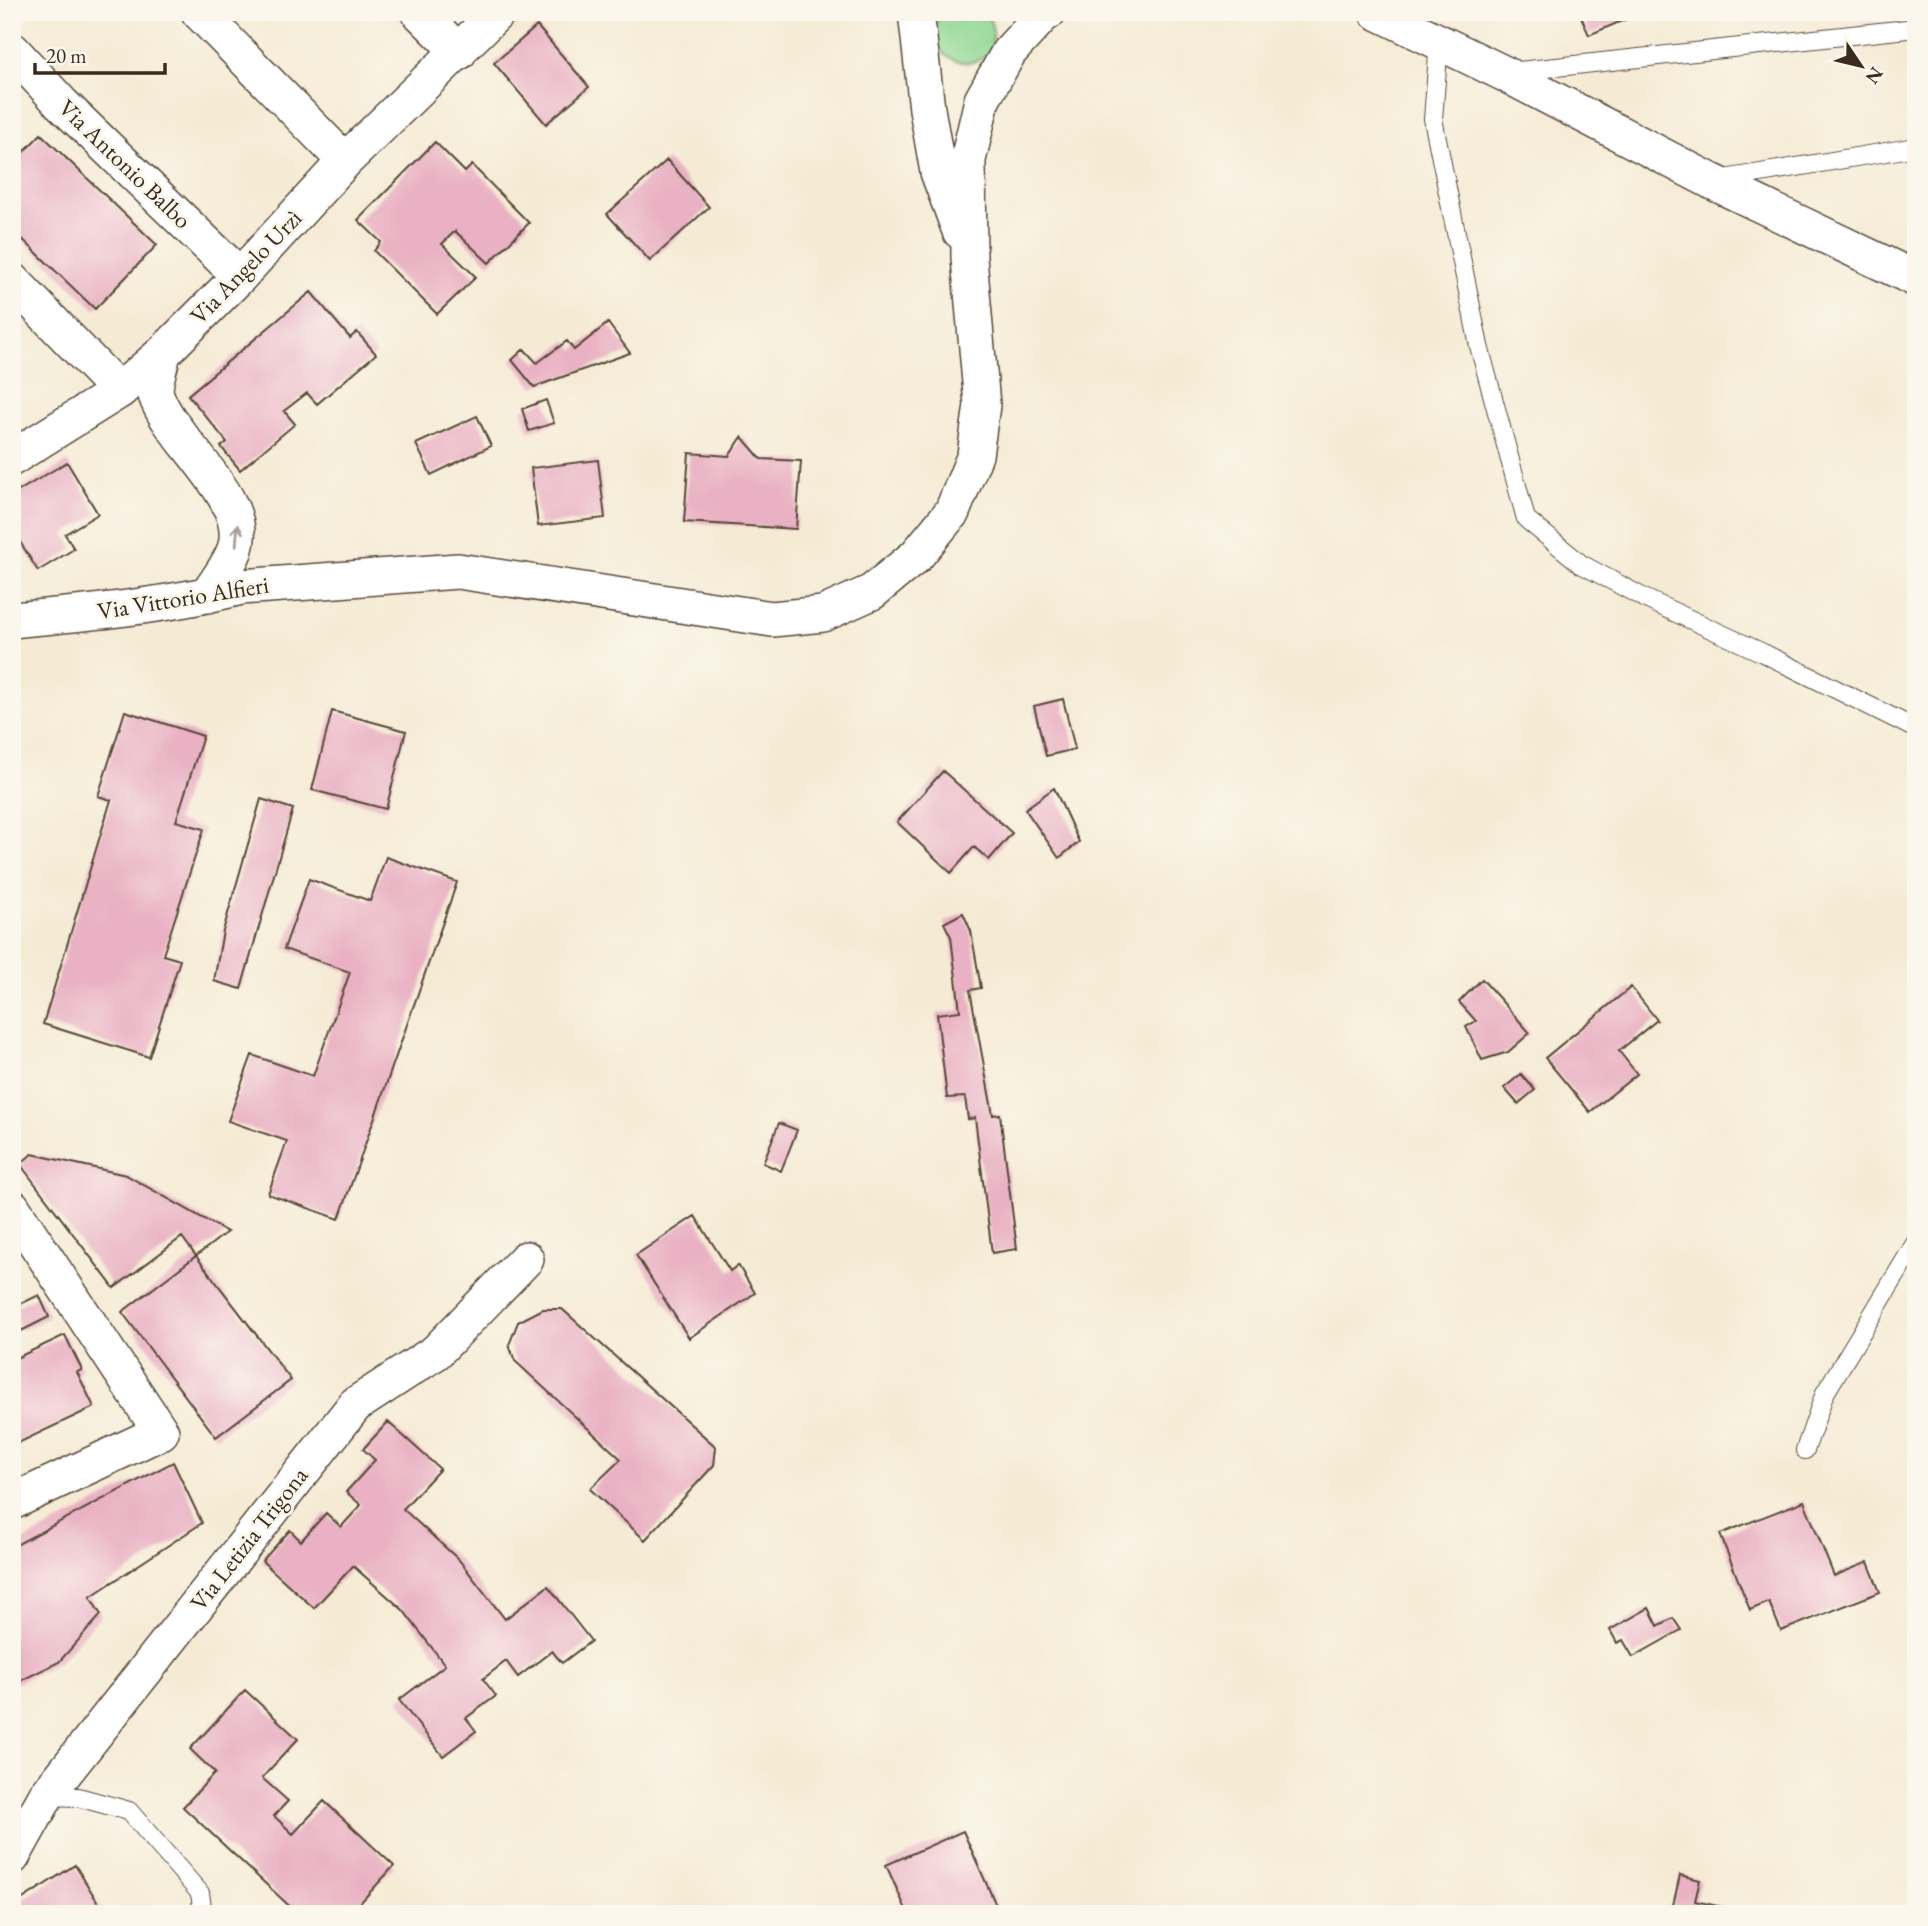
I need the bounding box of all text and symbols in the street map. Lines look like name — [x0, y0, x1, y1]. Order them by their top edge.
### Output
scale bar — [35, 32, 164, 76]
north arrow — [1826, 32, 1896, 102]
text: 20 m — [46, 42, 87, 69]
text: N — [1860, 62, 1889, 89]
street label: Via Antonio Balbo — [52, 92, 199, 235]
street label: Via Angelo Urzì — [183, 203, 308, 331]
one-way arrow — [230, 524, 243, 546]
street label: Via Vittorio Alfieri — [95, 569, 271, 626]
street label: Via Letizia Trigona — [183, 1460, 315, 1617]

